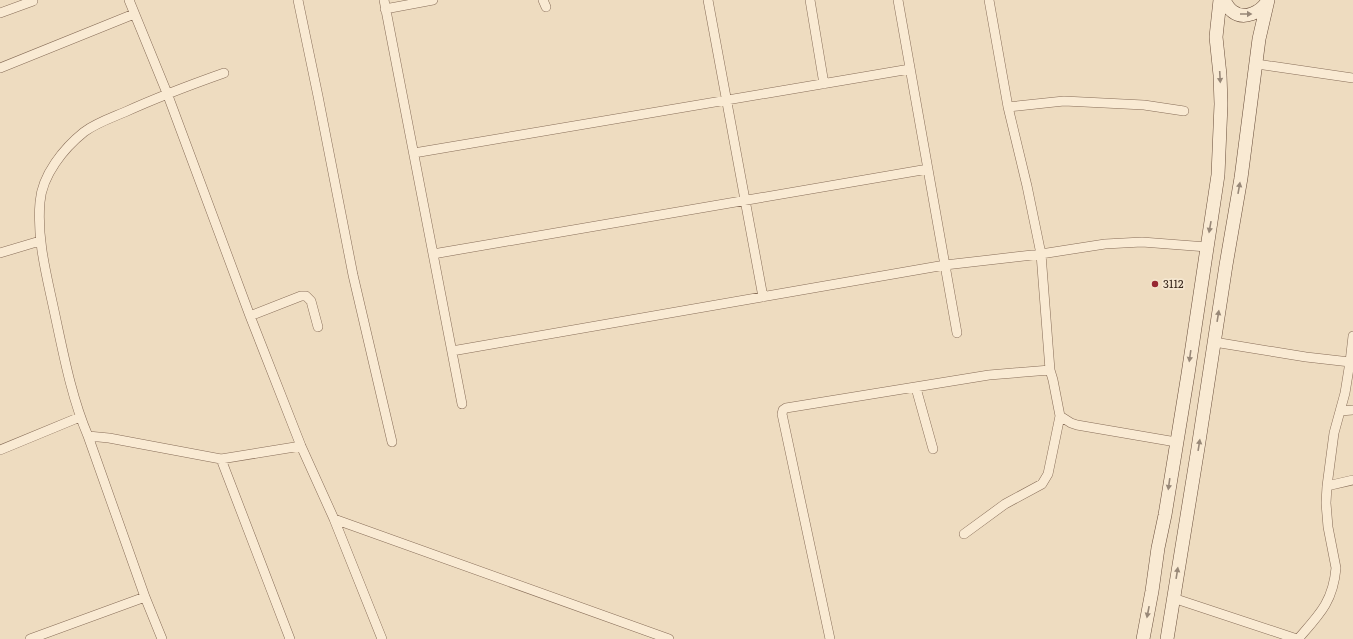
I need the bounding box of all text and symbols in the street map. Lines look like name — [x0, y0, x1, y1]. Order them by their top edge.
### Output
one-way arrow — [1240, 11, 1253, 17]
one-way arrow — [1217, 71, 1224, 83]
one-way arrow — [1236, 182, 1242, 194]
one-way arrow — [1207, 221, 1213, 233]
place label: 3112 — [1163, 275, 1184, 291]
marker: 3112 — [1150, 279, 1160, 289]
one-way arrow — [1215, 310, 1221, 322]
one-way arrow — [1187, 350, 1193, 362]
one-way arrow — [1196, 439, 1202, 451]
one-way arrow — [1166, 478, 1172, 490]
one-way arrow — [1174, 567, 1180, 579]
one-way arrow — [1145, 606, 1151, 618]

